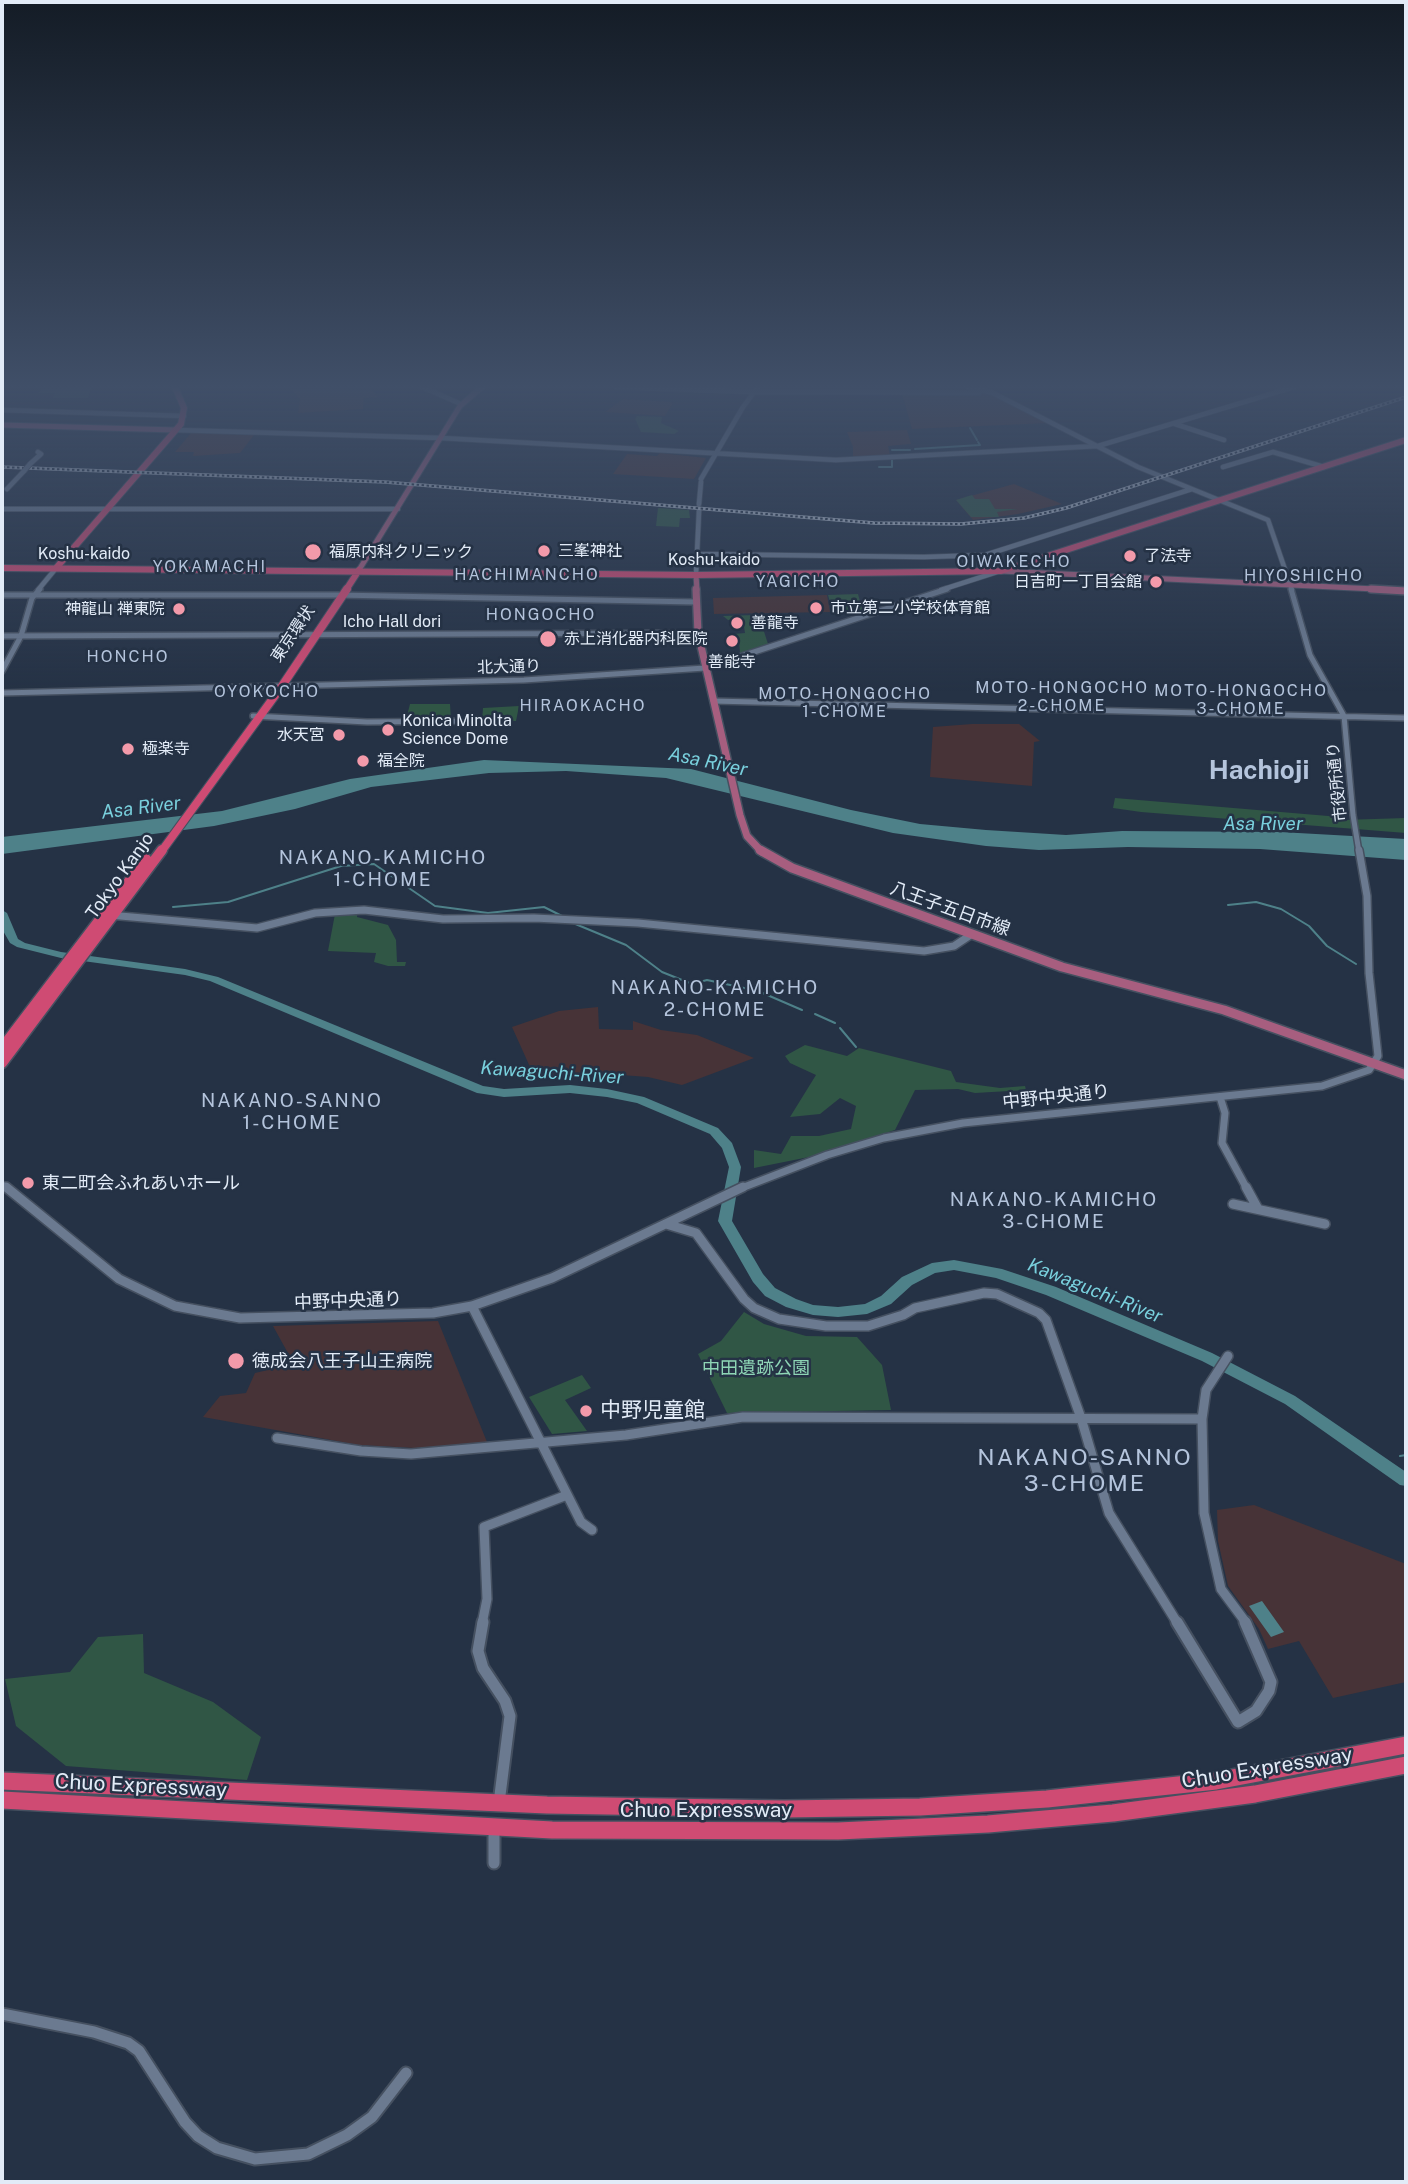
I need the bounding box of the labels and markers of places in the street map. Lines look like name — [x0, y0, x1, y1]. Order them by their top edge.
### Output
place label: 三峯神社 — [558, 541, 622, 561]
marker: 福原内科クリニック — [303, 542, 323, 562]
place label: 福原内科クリニック — [329, 542, 473, 562]
marker: 三峯神社 — [536, 543, 552, 559]
place label: 了法寺 — [1144, 546, 1192, 566]
marker: 了法寺 — [1122, 548, 1138, 564]
place label: 日吉町一丁目会館 — [1014, 572, 1142, 592]
marker: 日吉町一丁目会館 — [1148, 574, 1164, 590]
place label: 市立第二小学校体育館 — [830, 598, 990, 618]
place label: 神龍山 禅東院 — [65, 599, 165, 619]
marker: 市立第二小学校体育館 — [808, 600, 824, 616]
marker: 神龍山 禅東院 — [171, 601, 187, 617]
place label: 善龍寺 — [751, 613, 799, 633]
marker: 善龍寺 — [729, 615, 745, 631]
marker: 赤上消化器内科医院 — [538, 629, 558, 649]
place label: 赤上消化器内科医院 — [564, 629, 708, 649]
marker: 善能寺 — [724, 633, 740, 649]
place label: 善能寺 — [708, 652, 756, 672]
place label: Konica Minolta Science Dome — [402, 711, 512, 749]
marker: Konica Minolta Science Dome — [380, 722, 396, 738]
place label: 水天宮 — [277, 725, 325, 745]
marker: 水天宮 — [331, 727, 347, 743]
place label: 極楽寺 — [142, 739, 190, 759]
marker: 極楽寺 — [120, 741, 136, 757]
place label: 福全院 — [377, 751, 425, 771]
marker: 福全院 — [355, 753, 371, 769]
place label: 東二町会ふれあいホール — [42, 1172, 240, 1194]
marker: 東二町会ふれあいホール — [20, 1175, 36, 1191]
place label: 徳成会八王子山王病院 — [252, 1350, 432, 1372]
marker: 徳成会八王子山王病院 — [226, 1351, 246, 1371]
place label: 中野児童館 — [600, 1398, 705, 1424]
marker: 中野児童館 — [578, 1403, 594, 1419]

